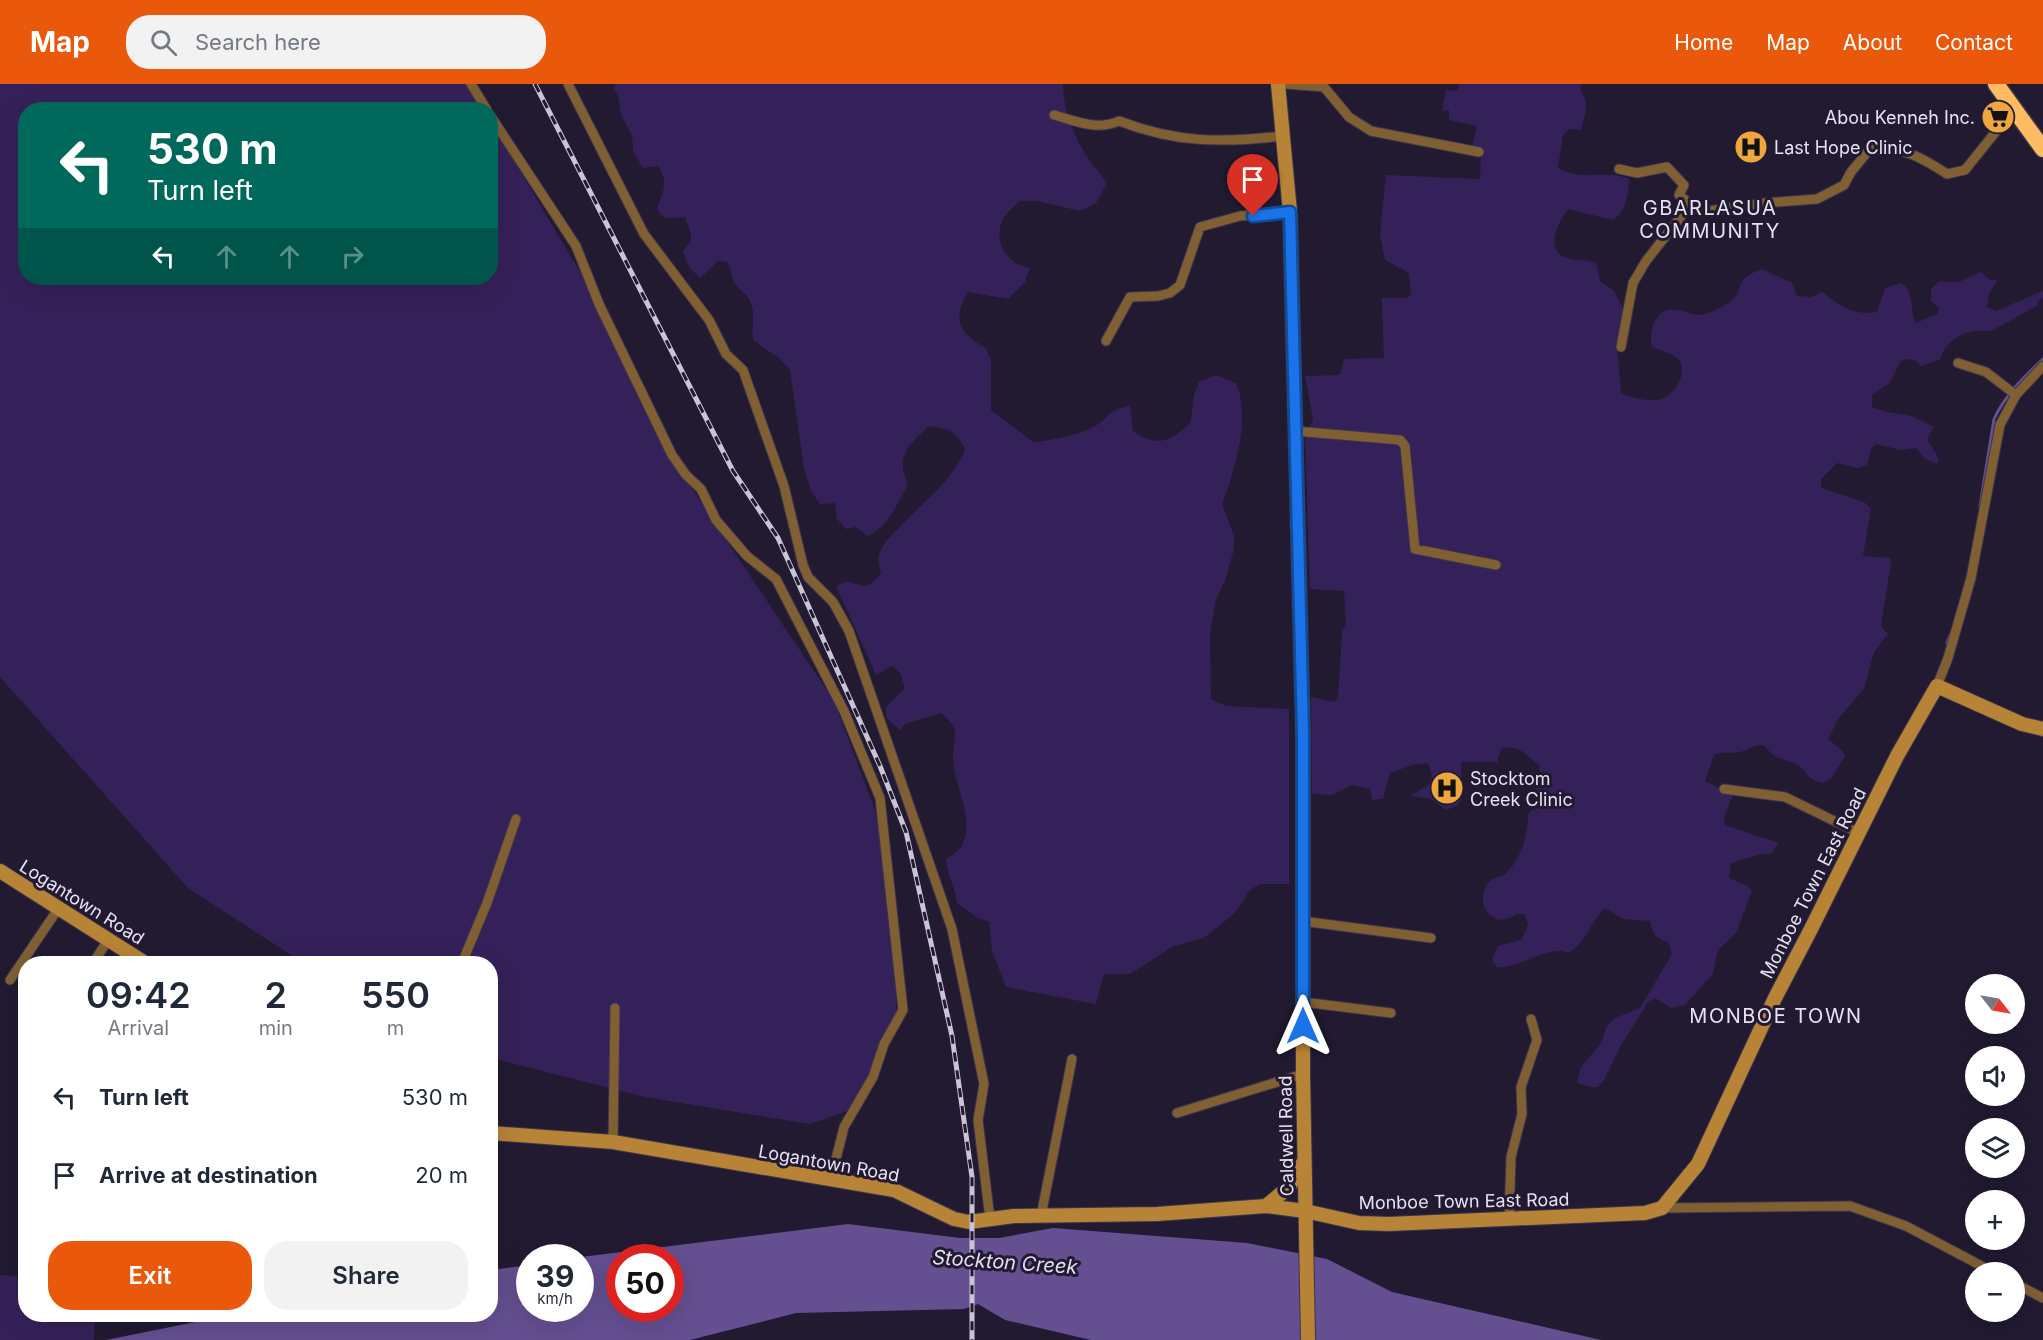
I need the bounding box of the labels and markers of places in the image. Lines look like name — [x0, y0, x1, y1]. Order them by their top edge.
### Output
supermarket icon: Abou Kenneh Inc. — [1980, 99, 2016, 135]
place label: Abou Kenneh Inc. — [1825, 107, 1975, 128]
hospital icon: Last Hope Clinic — [1733, 129, 1769, 165]
place label: Last Hope Clinic — [1774, 137, 1913, 158]
pin — [1227, 154, 1278, 216]
place label: Stocktom Creek Clinic — [1470, 768, 1573, 810]
hospital icon: Stocktom Creek Clinic — [1429, 770, 1465, 806]

